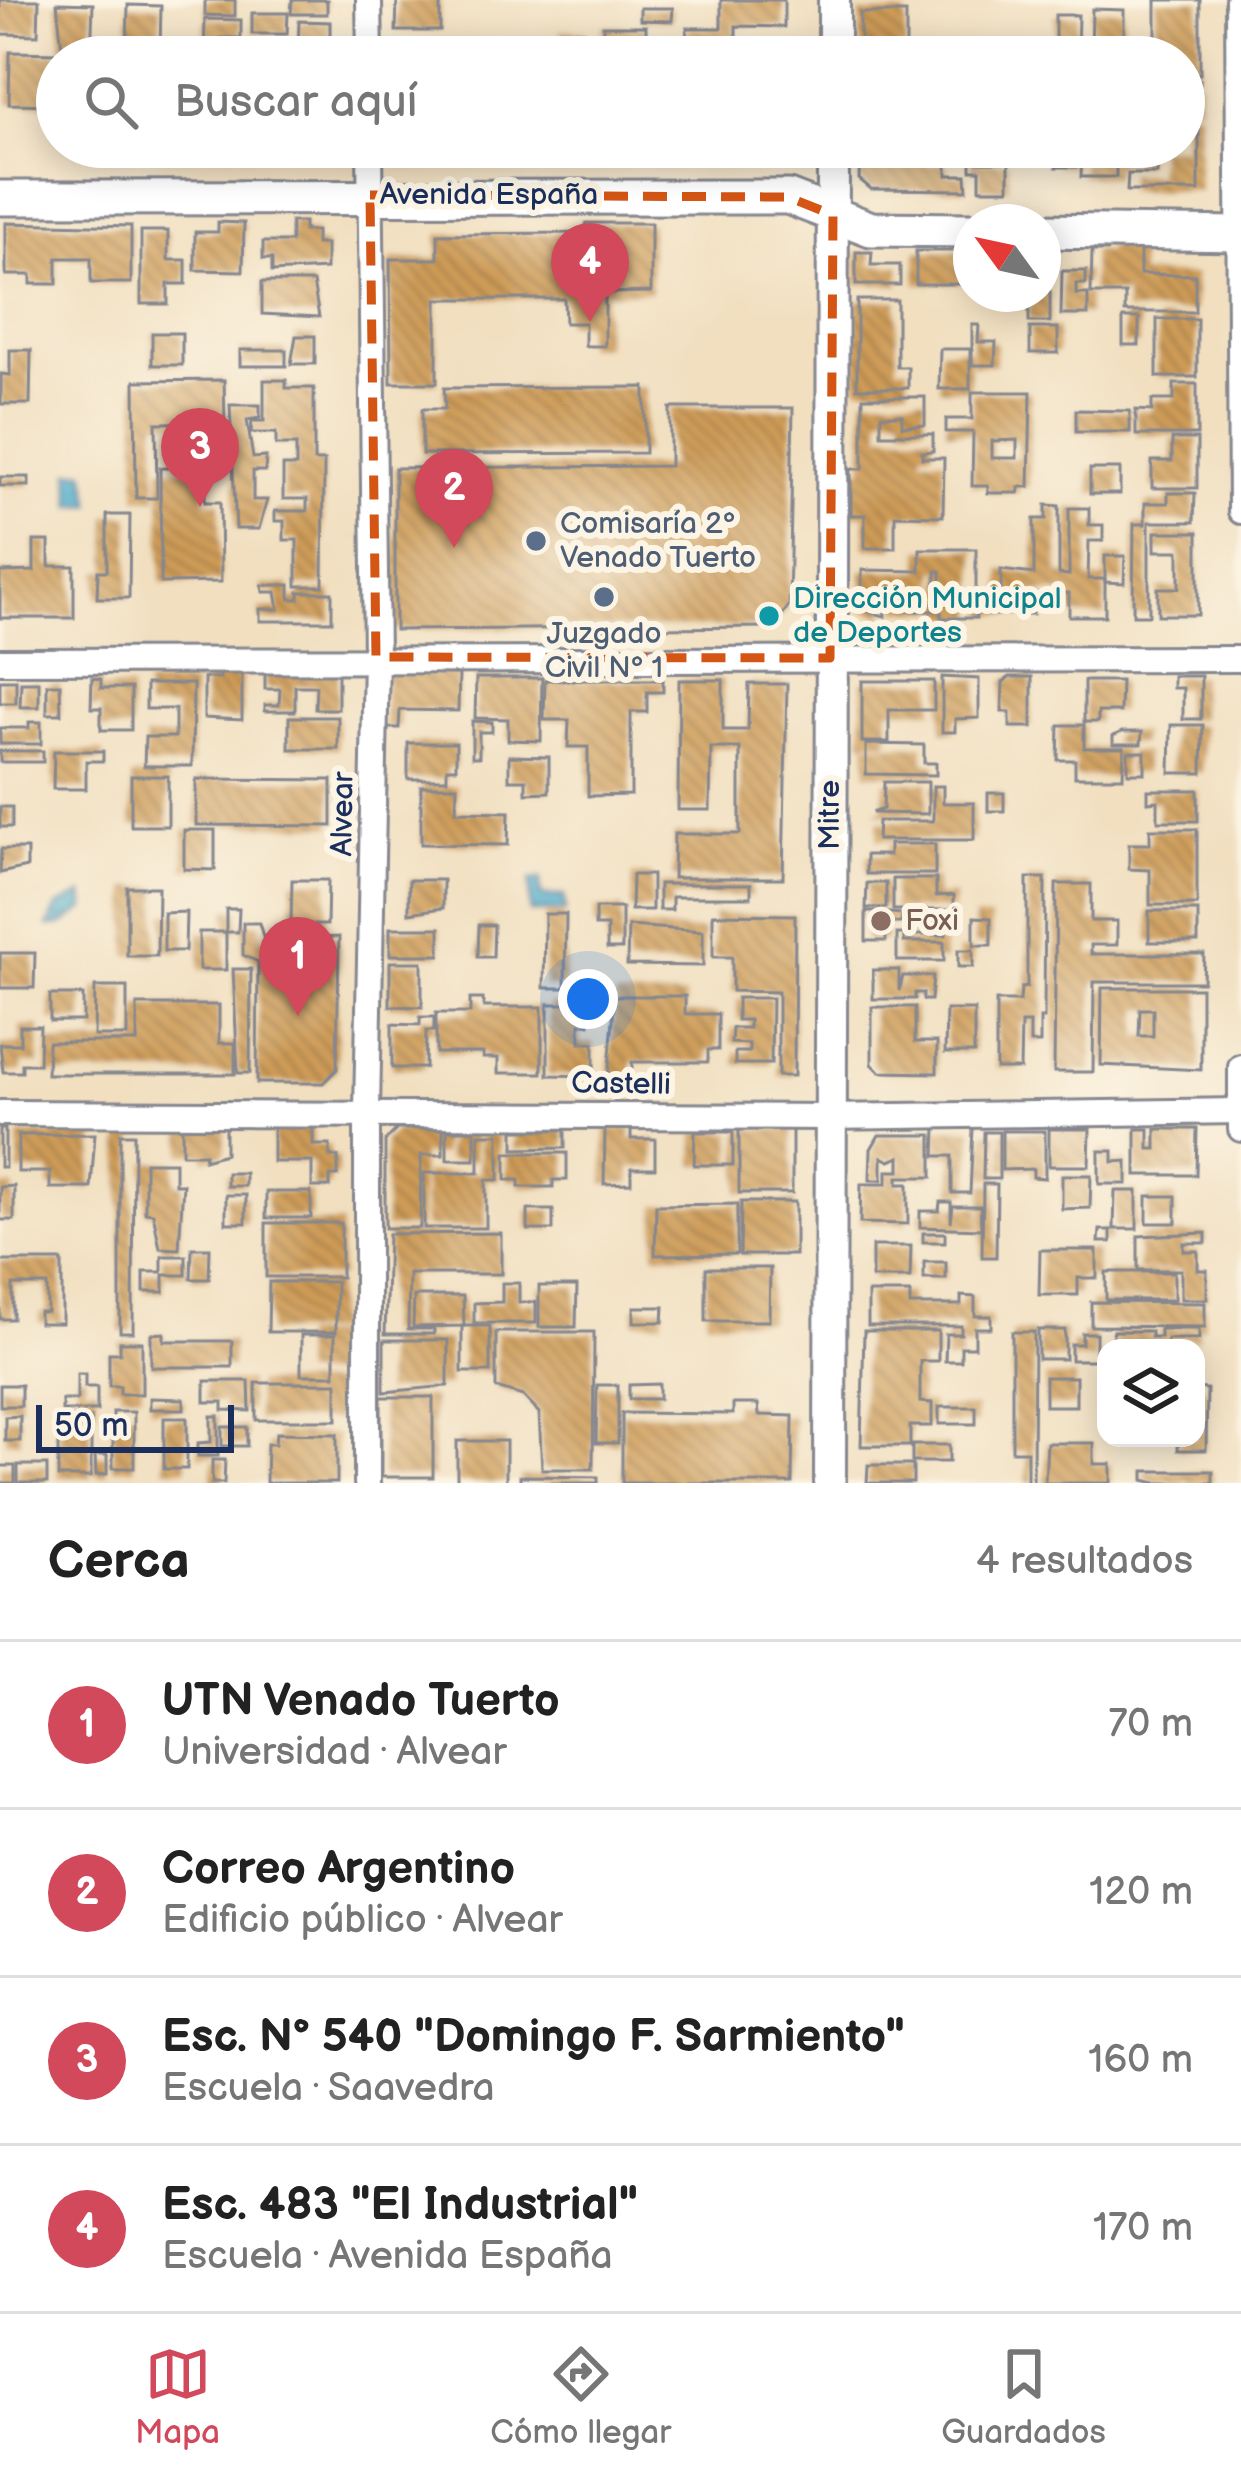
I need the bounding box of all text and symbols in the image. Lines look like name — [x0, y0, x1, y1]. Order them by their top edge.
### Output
search box — [36, 36, 1205, 168]
icon: search — [78, 69, 144, 135]
text: Buscar aquí — [174, 75, 417, 130]
street label: Avenida España — [380, 177, 598, 213]
north arrow — [953, 204, 1061, 312]
pin: 4 — [551, 223, 629, 322]
pin: 3 — [161, 408, 239, 507]
pin: 2 — [415, 449, 493, 548]
place label: Comisaría 2º Venado Tuerto — [560, 506, 756, 576]
marker: Comisaría 2º Venado Tuerto — [523, 528, 549, 554]
place label: Dirección Municipal de Deportes — [793, 581, 1062, 651]
marker: Juzgado Civil Nº 1 — [591, 584, 617, 610]
marker: Dirección Municipal de Deportes — [756, 603, 782, 629]
place label: Juzgado Civil Nº 1 — [545, 616, 663, 686]
street label: Alvear — [324, 770, 362, 857]
street label: Mitre — [812, 780, 848, 850]
place label: Foxi — [905, 903, 959, 939]
marker: Foxi — [868, 908, 894, 934]
pin: 1 — [259, 917, 337, 1016]
your location — [558, 969, 618, 1029]
street label: Castelli — [571, 1065, 671, 1103]
map controls — [1097, 1339, 1205, 1447]
button: layers — [1097, 1339, 1205, 1447]
scale bar — [36, 1399, 234, 1452]
text: 50 m — [54, 1406, 129, 1446]
text: Cerca — [48, 1531, 190, 1592]
text: 4 resultados — [976, 1538, 1193, 1585]
text: UTN Venado Tuerto — [162, 1674, 560, 1729]
text: 1 — [79, 1701, 95, 1748]
text: 70 m — [1108, 1701, 1193, 1748]
text: Universidad · Alvear — [162, 1729, 507, 1776]
text: Correo Argentino — [162, 1842, 515, 1897]
text: 2 — [75, 1869, 99, 1916]
text: 120 m — [1089, 1869, 1193, 1916]
text: Edificio público · Alvear — [162, 1897, 563, 1944]
text: Esc. N° 540 "Domingo F. Sarmiento" — [162, 2010, 905, 2065]
text: 3 — [76, 2037, 98, 2084]
text: 160 m — [1088, 2037, 1193, 2084]
text: Escuela · Saavedra — [162, 2065, 495, 2112]
text: Esc. 483 "El Industrial" — [162, 2178, 638, 2233]
text: 4 — [76, 2205, 98, 2252]
text: 170 m — [1093, 2205, 1193, 2252]
text: Escuela · Avenida España — [162, 2233, 613, 2280]
tab: Mapa — [135, 2341, 220, 2453]
tab: Cómo llegar — [490, 2341, 671, 2453]
tab: Guardados — [941, 2341, 1106, 2453]

